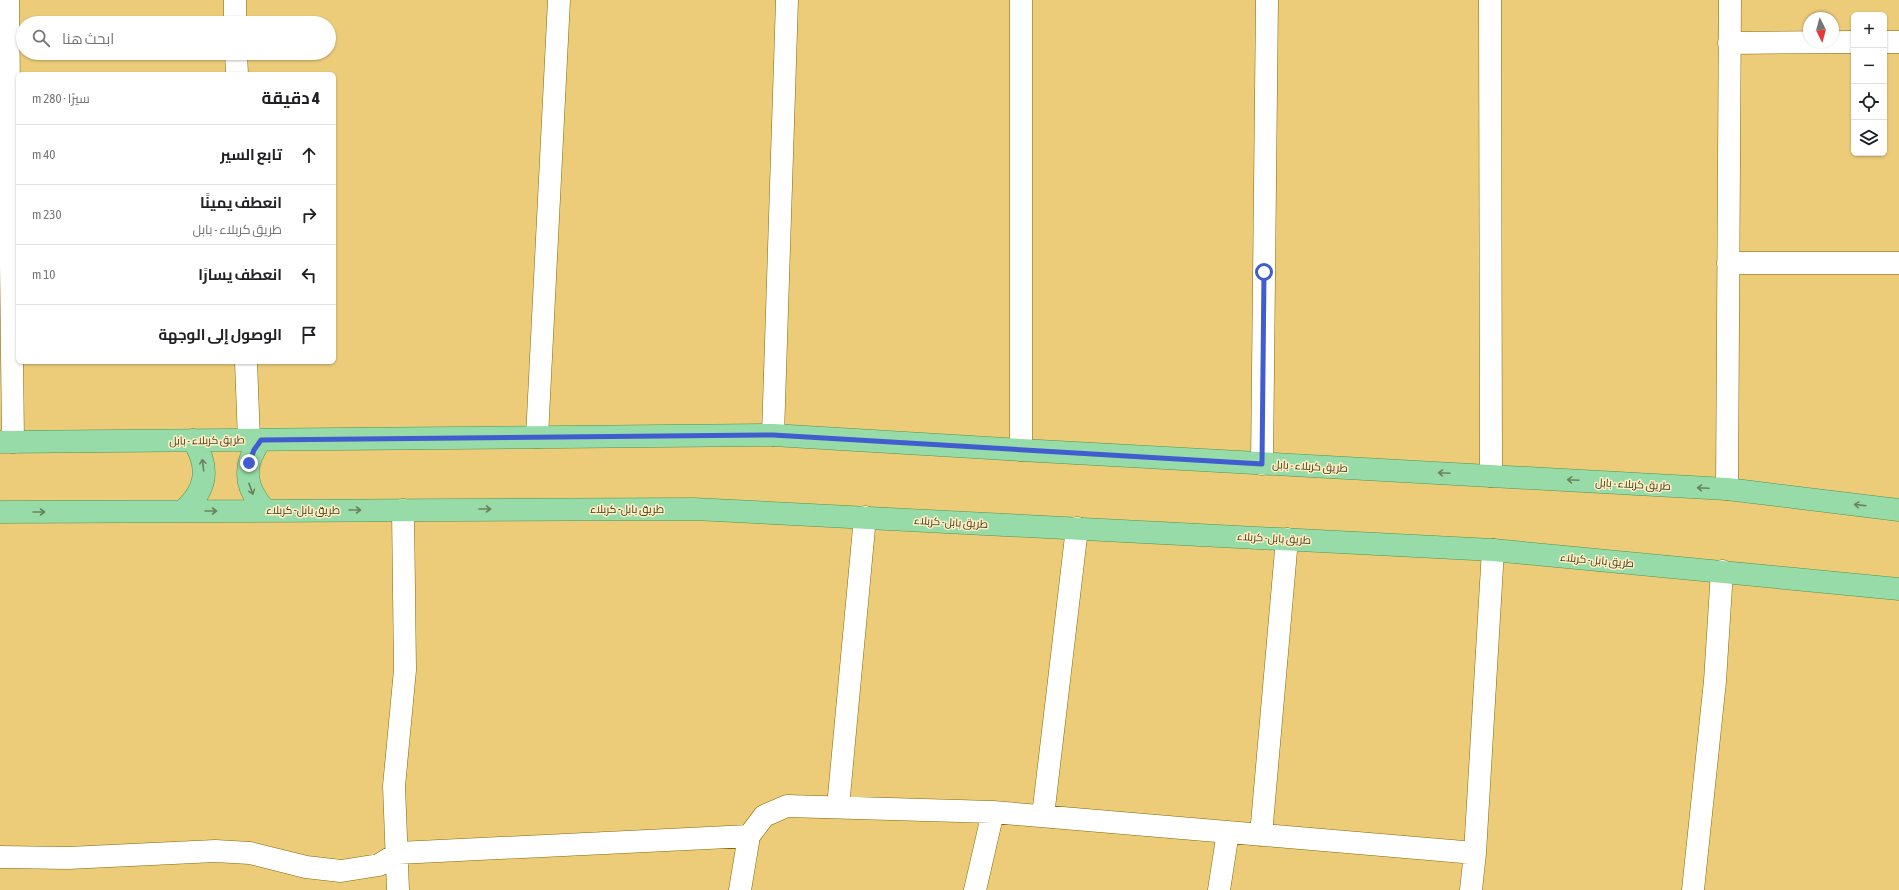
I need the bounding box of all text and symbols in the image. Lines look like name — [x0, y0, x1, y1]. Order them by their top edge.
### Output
north arrow — [1803, 12, 1839, 48]
map controls — [1851, 12, 1887, 156]
button: + — [1851, 12, 1887, 48]
search box — [16, 16, 336, 60]
icon: search — [30, 27, 52, 49]
text: ابحث هنا — [62, 30, 114, 47]
button: − — [1851, 48, 1887, 84]
button: locate — [1851, 84, 1887, 120]
text: 4 دقيقة — [262, 88, 320, 108]
text: سيرًا · 280 m — [32, 91, 90, 106]
button: layers — [1851, 120, 1887, 156]
icon: ahead — [298, 144, 320, 166]
text: تابع السير — [220, 146, 282, 163]
text: 40 m — [32, 147, 55, 162]
text: انعطف يمينًا — [200, 194, 282, 211]
icon: right — [298, 204, 320, 226]
text: 230 m — [32, 207, 62, 222]
text: طريق كربلاء - بابل — [193, 222, 282, 237]
route start — [1255, 263, 1273, 281]
icon: left — [298, 264, 320, 286]
text: انعطف يسارًا — [198, 266, 282, 283]
text: 10 m — [32, 267, 55, 282]
icon: arrive — [298, 324, 320, 346]
text: الوصول إلى الوجهة — [158, 326, 282, 343]
street label: طريق كربلاء - بابل — [169, 433, 245, 448]
route end — [240, 454, 258, 472]
street label: طريق كربلاء - بابل — [1272, 458, 1348, 475]
one-way arrow — [199, 459, 207, 472]
one-way arrow — [1438, 470, 1451, 477]
street label: طريق كربلاء - بابل — [1595, 476, 1671, 493]
one-way arrow — [1567, 477, 1580, 484]
one-way arrow — [248, 482, 256, 494]
one-way arrow — [1697, 484, 1710, 491]
one-way arrow — [1854, 501, 1867, 509]
street label: طريق بابل- كربلاء — [590, 503, 664, 516]
street label: طريق بابل- كربلاء — [266, 504, 340, 517]
one-way arrow — [478, 505, 491, 513]
one-way arrow — [348, 506, 361, 514]
one-way arrow — [204, 507, 217, 515]
one-way arrow — [32, 508, 45, 516]
street label: طريق بابل- كربلاء — [914, 514, 988, 531]
street label: طريق بابل- كربلاء — [1237, 530, 1311, 547]
street label: طريق بابل- كربلاء — [1559, 551, 1634, 570]

